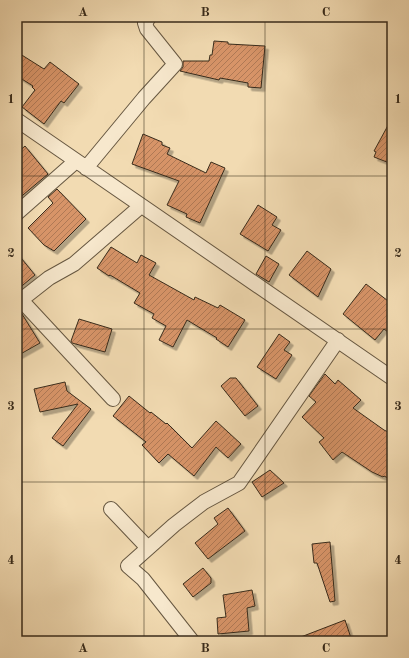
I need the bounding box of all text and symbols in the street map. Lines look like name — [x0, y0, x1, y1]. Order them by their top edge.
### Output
text: A — [78, 6, 88, 19]
text: B — [200, 6, 210, 19]
text: C — [322, 6, 330, 19]
text: 1 — [7, 93, 15, 106]
text: 1 — [394, 93, 402, 106]
text: 2 — [7, 247, 15, 260]
text: 2 — [394, 247, 402, 260]
text: 3 — [7, 400, 15, 413]
text: 3 — [394, 400, 402, 413]
text: 4 — [7, 554, 15, 567]
text: 4 — [394, 554, 402, 567]
text: A — [78, 642, 88, 655]
text: B — [200, 642, 210, 655]
text: C — [322, 642, 330, 655]

